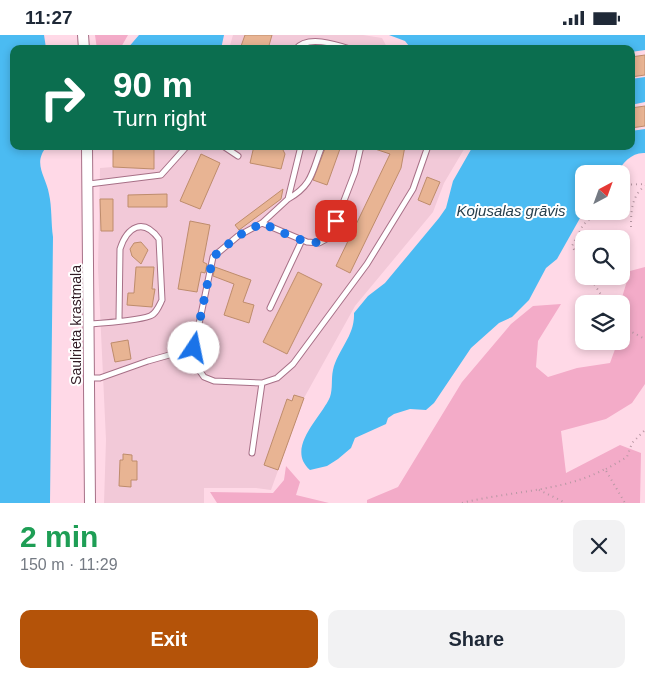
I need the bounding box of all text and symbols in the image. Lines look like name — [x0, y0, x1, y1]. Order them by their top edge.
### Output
text: 11:27 — [25, 7, 73, 28]
icon: right — [30, 65, 95, 130]
text: 90 m — [113, 65, 193, 104]
text: Turn right — [113, 106, 206, 131]
north arrow — [575, 165, 630, 220]
map controls — [575, 165, 630, 350]
pin — [315, 200, 357, 242]
water label: Kojusalas grāvis — [456, 202, 566, 219]
icon: arrive — [322, 207, 350, 235]
button: search — [575, 230, 630, 285]
street label: Saulrieta krastmala — [68, 265, 84, 385]
button: layers — [575, 295, 630, 350]
position arrow — [167, 321, 219, 373]
text: 2 min — [20, 520, 98, 553]
button: close — [573, 520, 625, 572]
text: 150 m · 11:29 — [20, 556, 118, 573]
button: Exit — [20, 610, 318, 668]
button: Share — [328, 610, 625, 668]

